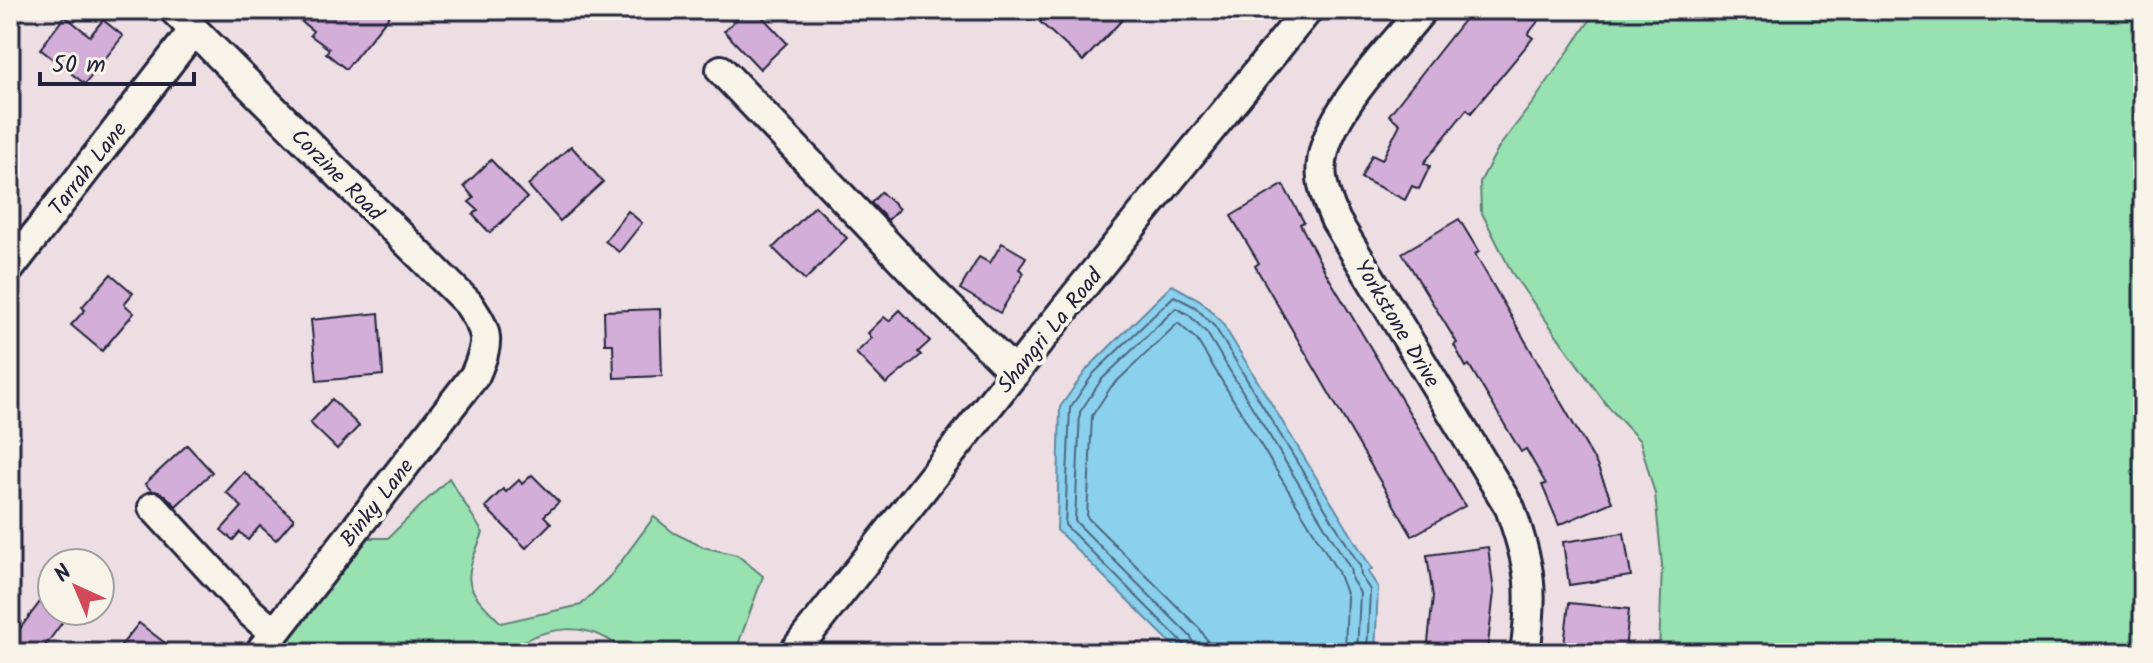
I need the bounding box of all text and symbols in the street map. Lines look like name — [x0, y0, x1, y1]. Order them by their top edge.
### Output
scale bar — [40, 36, 194, 86]
text: 50 m — [52, 46, 106, 85]
street label: Tarrah Lane — [41, 115, 137, 224]
street label: Corzine Road — [281, 121, 392, 231]
street label: Yorkstone Drive — [1344, 253, 1448, 395]
street label: Shangri La Road — [989, 260, 1113, 402]
street label: Binky Lane — [332, 452, 424, 555]
north arrow — [36, 547, 116, 627]
text: N — [47, 557, 81, 592]

